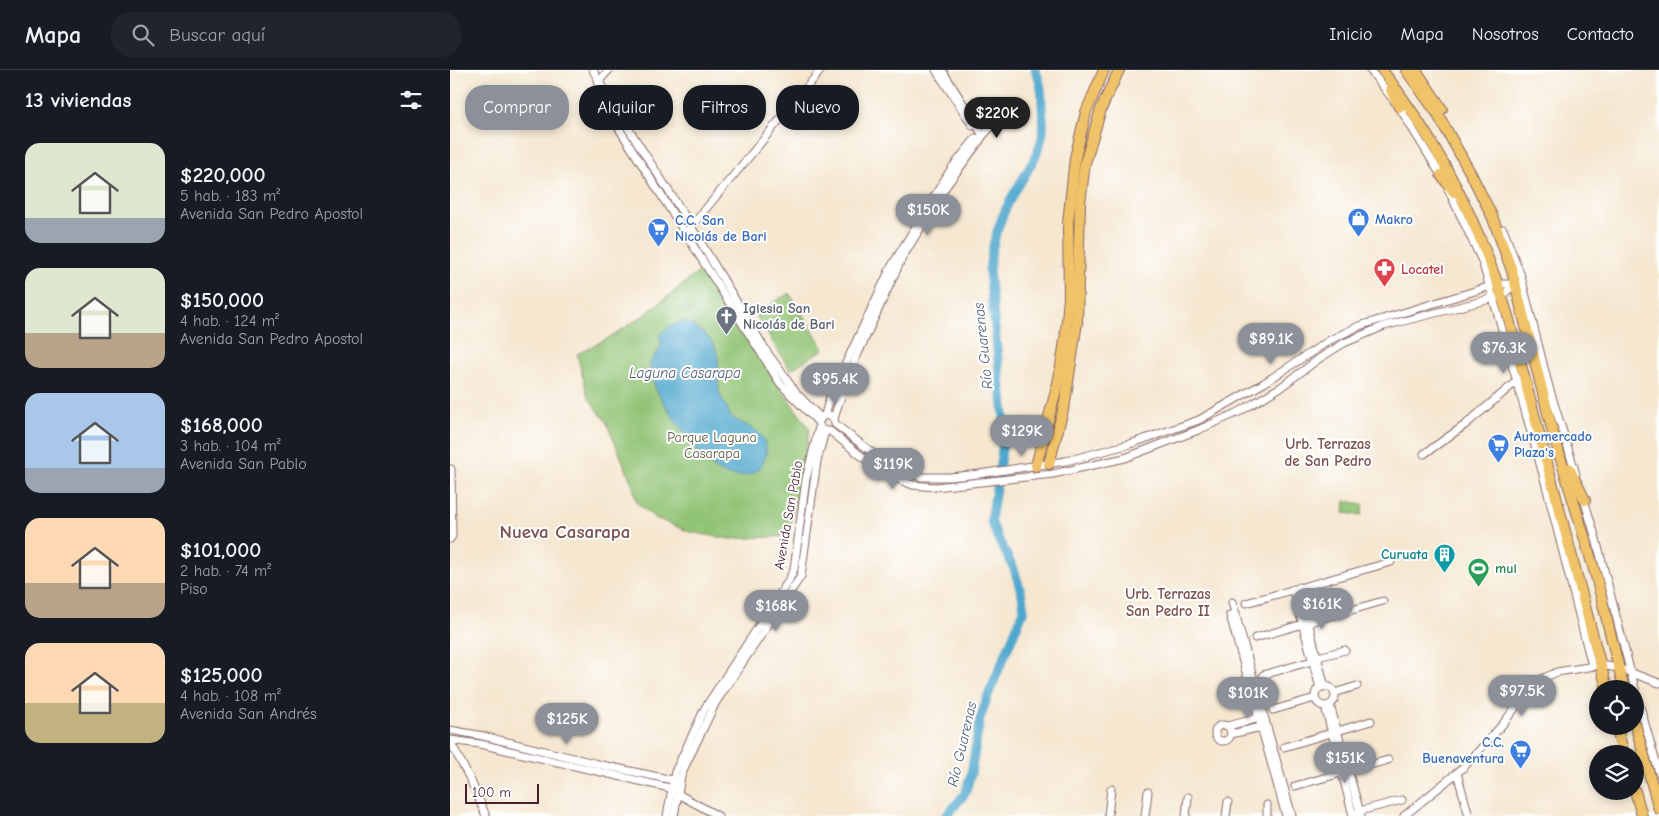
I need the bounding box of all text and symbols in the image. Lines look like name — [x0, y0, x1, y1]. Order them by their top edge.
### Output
search box — [111, 12, 461, 57]
text: Mapa — [25, 21, 81, 49]
icon: search — [129, 21, 157, 49]
text: Buscar aquí — [169, 24, 265, 46]
text: Inicio — [1329, 24, 1373, 45]
text: Mapa — [1401, 24, 1444, 45]
text: Nosotros — [1472, 24, 1539, 45]
text: Contacto — [1567, 24, 1634, 45]
chip: Comprar — [465, 85, 569, 130]
chip: Alquilar — [579, 85, 673, 130]
chip: Filtros — [683, 85, 766, 130]
chip: Nuevo — [776, 85, 859, 130]
icon: filters — [397, 86, 425, 114]
text: 13 viviendas — [25, 88, 131, 112]
pin: $220K — [962, 97, 1032, 139]
text: $220K — [975, 104, 1019, 122]
icon: home — [65, 163, 125, 223]
text: $220,000 — [180, 163, 266, 187]
text: 5 hab. · 183 m² — [180, 187, 280, 205]
pin: $150K — [893, 194, 963, 236]
text: $150K — [907, 201, 949, 219]
text: Avenida San Pedro Apostol — [180, 205, 363, 223]
shop icon: Makro — [1347, 207, 1371, 238]
place label: Makro — [1375, 211, 1413, 228]
place label: C.C. San Nicolás de Bari — [675, 212, 767, 245]
supermarket icon: C.C. San Nicolás de Bari — [647, 216, 671, 247]
pharmacy icon: Locatel — [1373, 257, 1397, 288]
place label: Locatel — [1401, 261, 1444, 278]
icon: home — [65, 288, 125, 348]
text: $150,000 — [180, 288, 264, 312]
place label: Iglesia San Nicolás de Bari — [743, 300, 835, 333]
water label: Río Guarenas — [969, 301, 996, 390]
church icon: Iglesia San Nicolás de Bari — [715, 304, 739, 335]
text: 4 hab. · 124 m² — [180, 312, 279, 330]
pin: $89.1K — [1230, 322, 1312, 365]
text: Avenida San Pedro Apostol — [180, 330, 363, 348]
text: $89.1K — [1249, 330, 1293, 348]
pin: $76.3K — [1463, 332, 1545, 374]
text: $76.3K — [1482, 339, 1526, 357]
pin: $95.4K — [794, 362, 876, 405]
water label: Laguna Casarapa — [629, 364, 741, 382]
text: $95.4K — [812, 370, 858, 388]
icon: home — [65, 413, 125, 473]
text: $168,000 — [180, 413, 263, 437]
pin: $129K — [987, 414, 1057, 457]
text: $129K — [1001, 422, 1043, 440]
place label: Automercado Plaza's — [1514, 428, 1592, 461]
park label: Parque Laguna Casarapa — [667, 429, 757, 462]
supermarket icon: Automercado Plaza's — [1486, 432, 1510, 463]
district label: Urb. Terrazas de San Pedro — [1285, 435, 1372, 470]
text: 3 hab. · 104 m² — [180, 437, 281, 455]
pin: $119K — [858, 448, 928, 490]
text: Avenida San Pablo — [180, 455, 307, 473]
text: $119K — [873, 455, 913, 473]
street label: Avenida San Pablo — [771, 459, 806, 571]
district label: Nueva Casarapa — [500, 521, 630, 543]
icon: home — [65, 538, 125, 598]
text: $101,000 — [180, 538, 261, 562]
building icon: Curuata — [1432, 542, 1456, 573]
place label: Curuata — [1381, 546, 1428, 563]
sports icon: mul — [1467, 556, 1491, 587]
place label: mul — [1495, 560, 1517, 577]
text: 2 hab. · 74 m² — [180, 562, 271, 580]
text: Piso — [180, 580, 208, 598]
district label: Urb. Terrazas San Pedro II — [1125, 585, 1211, 620]
pin: $161K — [1287, 588, 1357, 630]
pin: $168K — [741, 590, 811, 632]
text: $161K — [1302, 595, 1342, 613]
text: $168K — [755, 597, 797, 615]
icon: home — [65, 663, 125, 723]
text: $125,000 — [180, 663, 263, 687]
pin: $97.5K — [1481, 674, 1563, 717]
pin: $101K — [1213, 676, 1283, 719]
map controls — [1589, 680, 1644, 800]
button: locate — [1589, 680, 1644, 735]
text: $97.5K — [1499, 682, 1545, 700]
text: $101K — [1228, 684, 1268, 702]
text: 4 hab. · 108 m² — [180, 687, 281, 705]
water label: Río Guarenas — [943, 699, 981, 788]
pin: $125K — [532, 702, 602, 745]
text: Avenida San Andrés — [180, 705, 317, 723]
text: $125K — [546, 710, 588, 728]
place label: C.C. Buenaventura — [1422, 734, 1504, 767]
supermarket icon: C.C. Buenaventura — [1508, 738, 1532, 769]
pin: $151K — [1310, 742, 1380, 784]
button: layers — [1589, 745, 1644, 800]
text: $151K — [1325, 749, 1365, 767]
scale bar — [465, 781, 539, 804]
text: 100 m — [472, 784, 511, 801]

